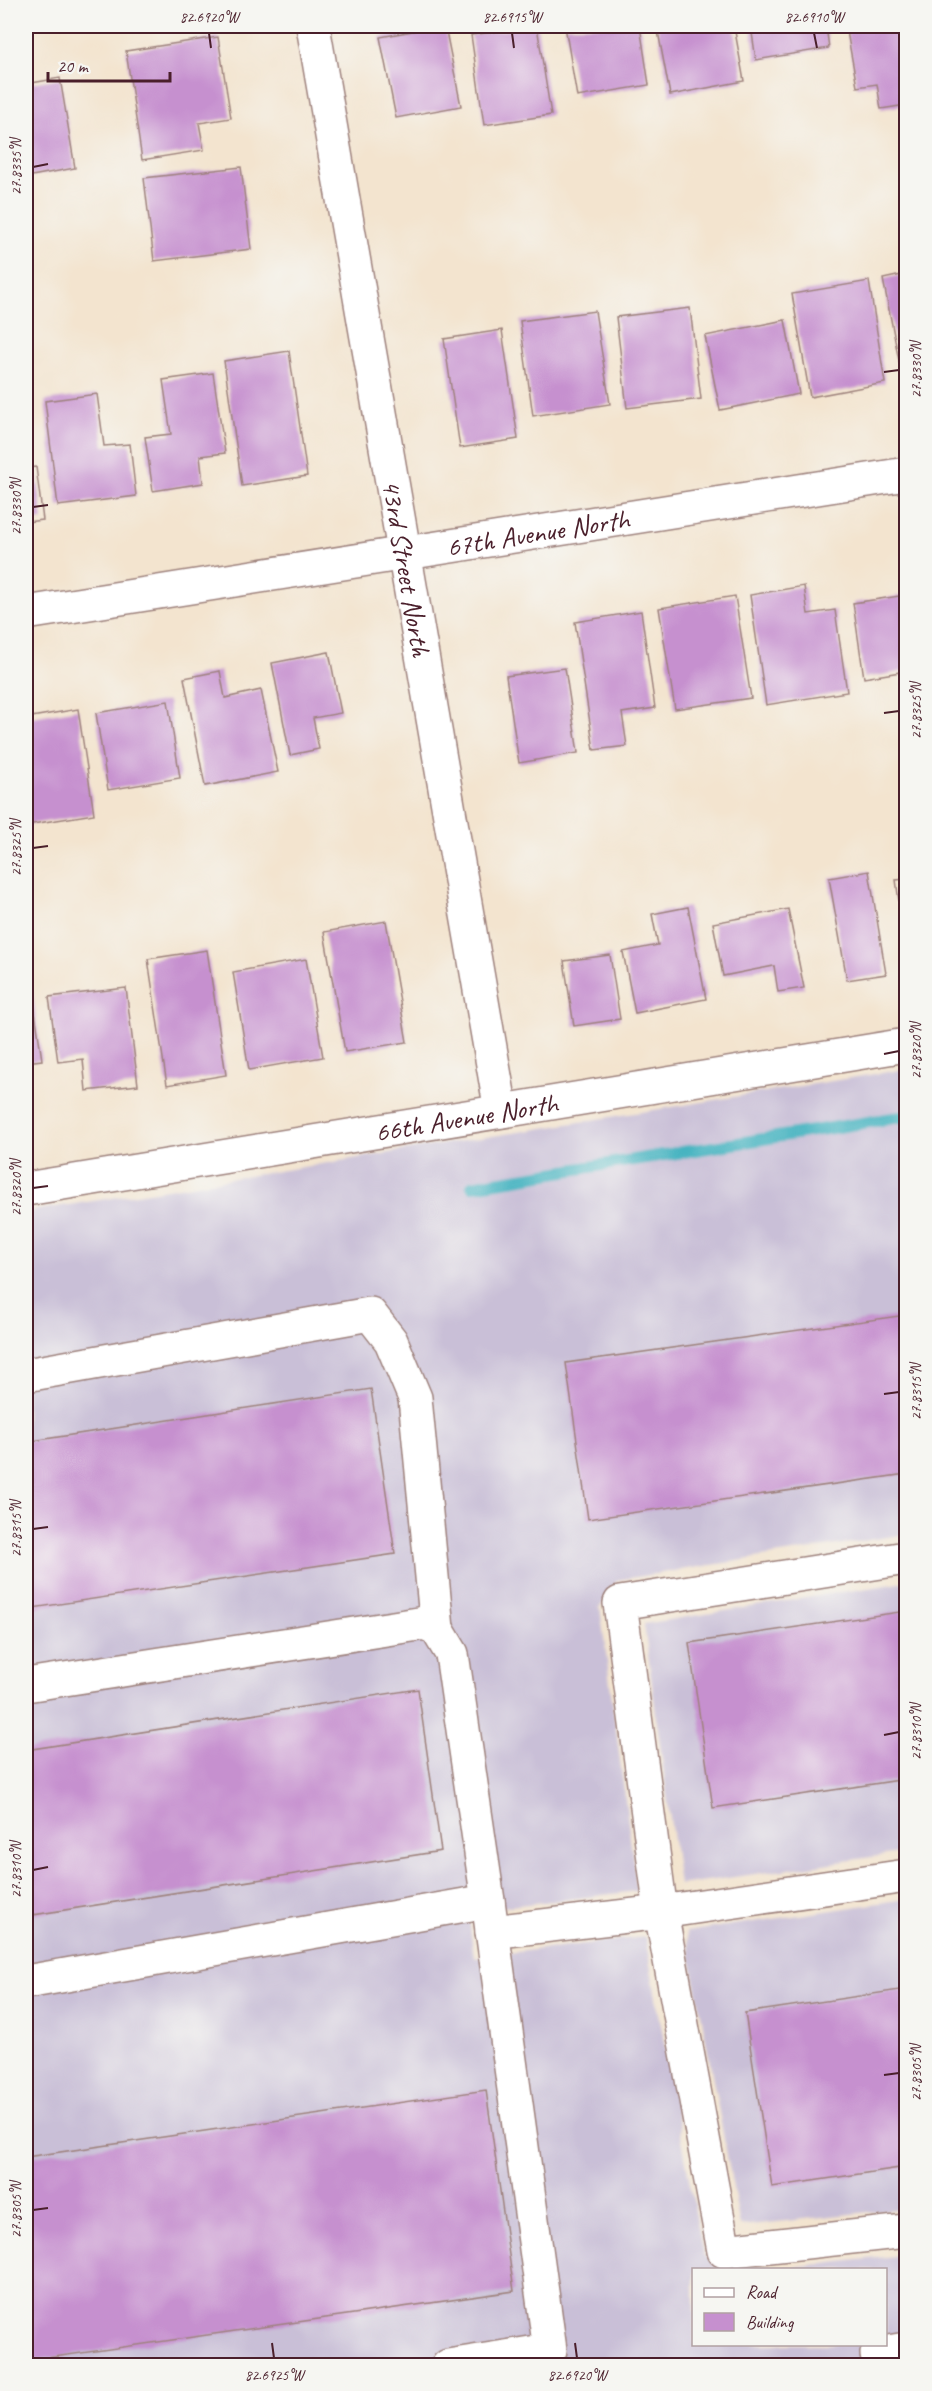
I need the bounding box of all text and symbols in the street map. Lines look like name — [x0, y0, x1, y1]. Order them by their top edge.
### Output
text: 82.6920°W — [180, 8, 241, 27]
text: 82.6915°W — [483, 8, 544, 27]
text: 82.6910°W — [785, 8, 846, 27]
scale bar — [48, 45, 170, 83]
text: 20 m — [57, 55, 90, 77]
text: 27.8335°N — [7, 136, 26, 195]
text: 27.8330°N — [907, 339, 926, 398]
text: 27.8330°N — [7, 476, 26, 535]
street label: 43rd Street North — [374, 477, 439, 661]
street label: 67th Avenue North — [444, 501, 633, 564]
text: 27.8325°N — [907, 680, 926, 739]
text: 27.8325°N — [7, 817, 26, 876]
text: 27.8320°N — [907, 1020, 926, 1079]
street label: 66th Avenue North — [372, 1085, 562, 1150]
text: 27.8320°N — [7, 1157, 26, 1216]
text: 27.8315°N — [907, 1361, 926, 1420]
text: 27.8315°N — [7, 1498, 26, 1557]
text: 27.8310°N — [907, 1701, 926, 1760]
text: 27.8310°N — [7, 1839, 26, 1898]
text: 27.8305°N — [907, 2042, 926, 2101]
text: 27.8305°N — [7, 2179, 26, 2238]
legend — [692, 2268, 887, 2346]
text: Road — [746, 2281, 779, 2303]
text: Building — [746, 2311, 795, 2333]
text: 82.6925°W — [245, 2366, 306, 2385]
text: 82.6920°W — [548, 2366, 609, 2385]

